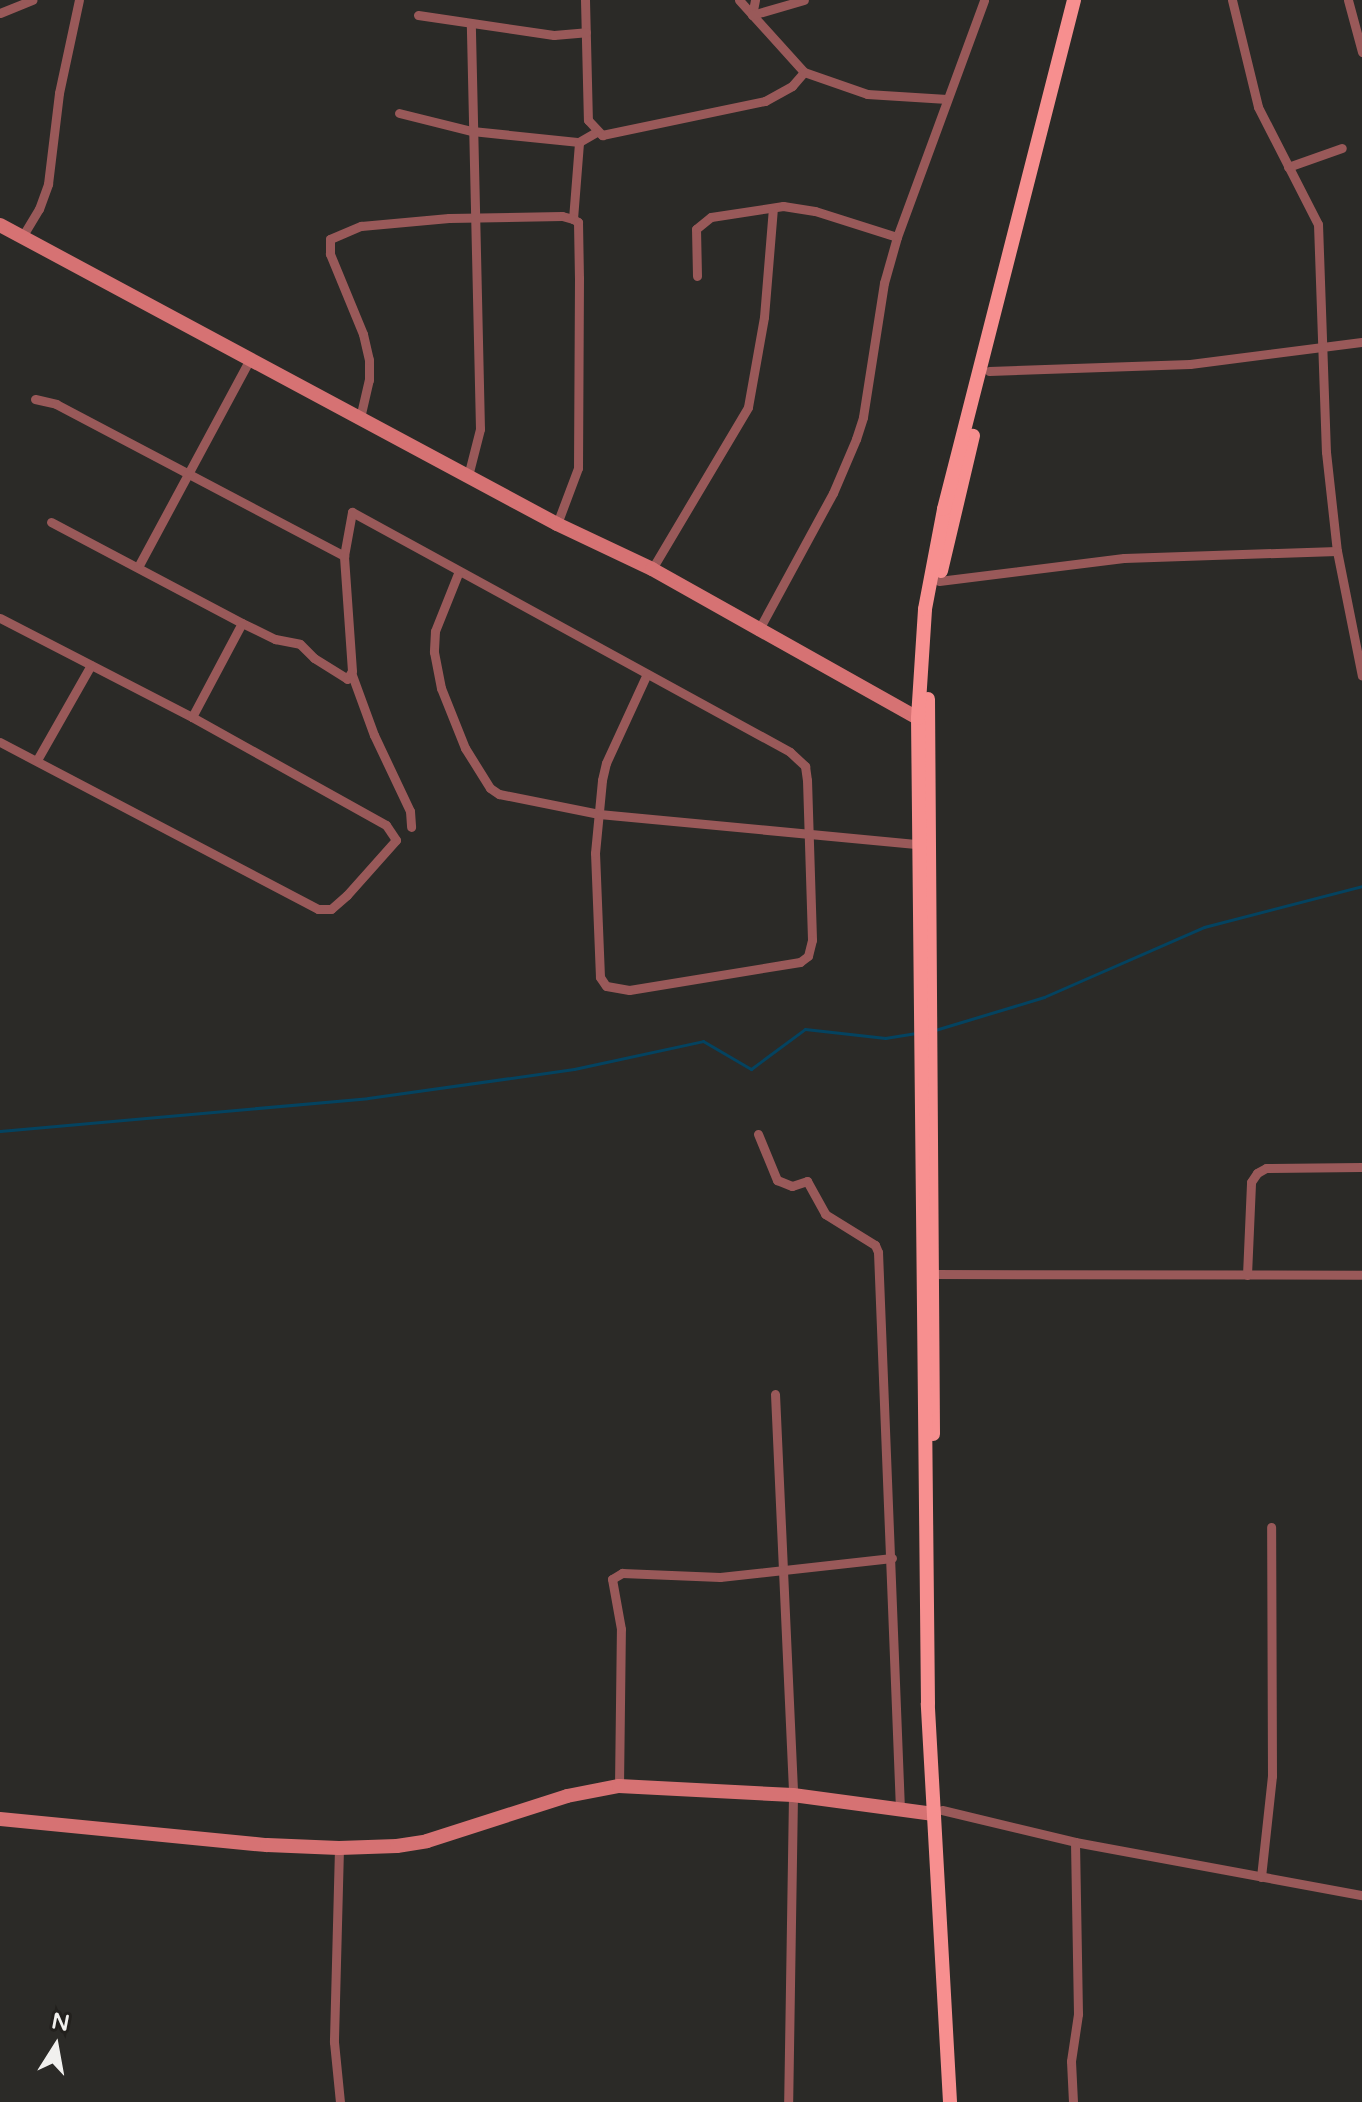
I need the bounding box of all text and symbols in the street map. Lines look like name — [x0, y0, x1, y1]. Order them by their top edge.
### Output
north arrow — [16, 2006, 96, 2086]
text: N — [49, 2008, 72, 2037]

